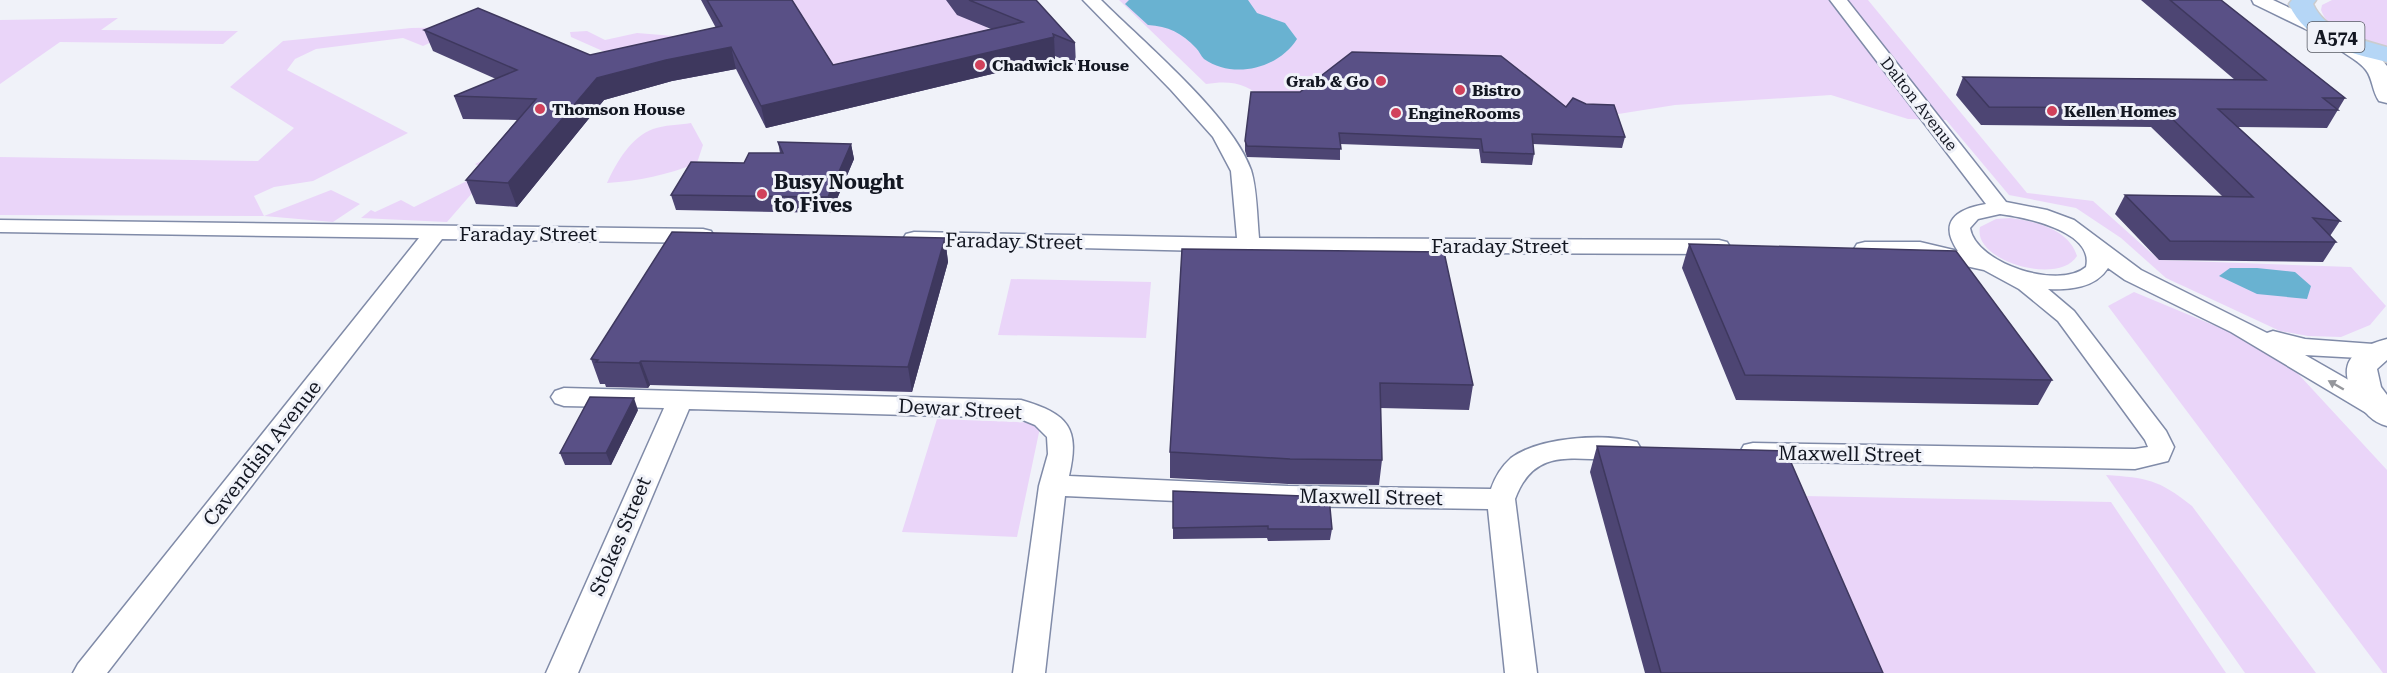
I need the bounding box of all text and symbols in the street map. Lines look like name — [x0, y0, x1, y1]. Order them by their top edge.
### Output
road number: A574 — [2308, 22, 2364, 52]
street label: Dalton Avenue — [1877, 53, 1962, 155]
place label: Chadwick House — [992, 56, 1129, 75]
marker: Chadwick House — [973, 58, 987, 72]
place label: Grab & Go — [1286, 72, 1369, 91]
marker: Grab & Go — [1374, 74, 1388, 88]
place label: Bistro — [1472, 81, 1521, 100]
marker: Bistro — [1453, 83, 1467, 97]
place label: Thomson House — [552, 100, 685, 119]
marker: Thomson House — [533, 102, 547, 116]
place label: Kellen Homes — [2064, 102, 2177, 121]
place label: EngineRooms — [1408, 104, 1520, 123]
marker: Kellen Homes — [2045, 104, 2059, 118]
marker: EngineRooms — [1389, 106, 1403, 120]
place label: Busy Nought to Fives — [774, 170, 904, 217]
marker: Busy Nought to Fives — [755, 187, 769, 201]
street label: Faraday Street — [459, 222, 597, 246]
street label: Faraday Street — [945, 228, 1084, 254]
street label: Faraday Street — [1431, 234, 1569, 258]
street label: Cavendish Avenue — [198, 375, 326, 531]
one-way arrow — [2328, 379, 2344, 390]
street label: Dewar Street — [897, 394, 1023, 424]
street label: Maxwell Street — [1778, 441, 1923, 467]
street label: Stokes Street — [584, 472, 656, 599]
street label: Maxwell Street — [1299, 484, 1444, 510]

